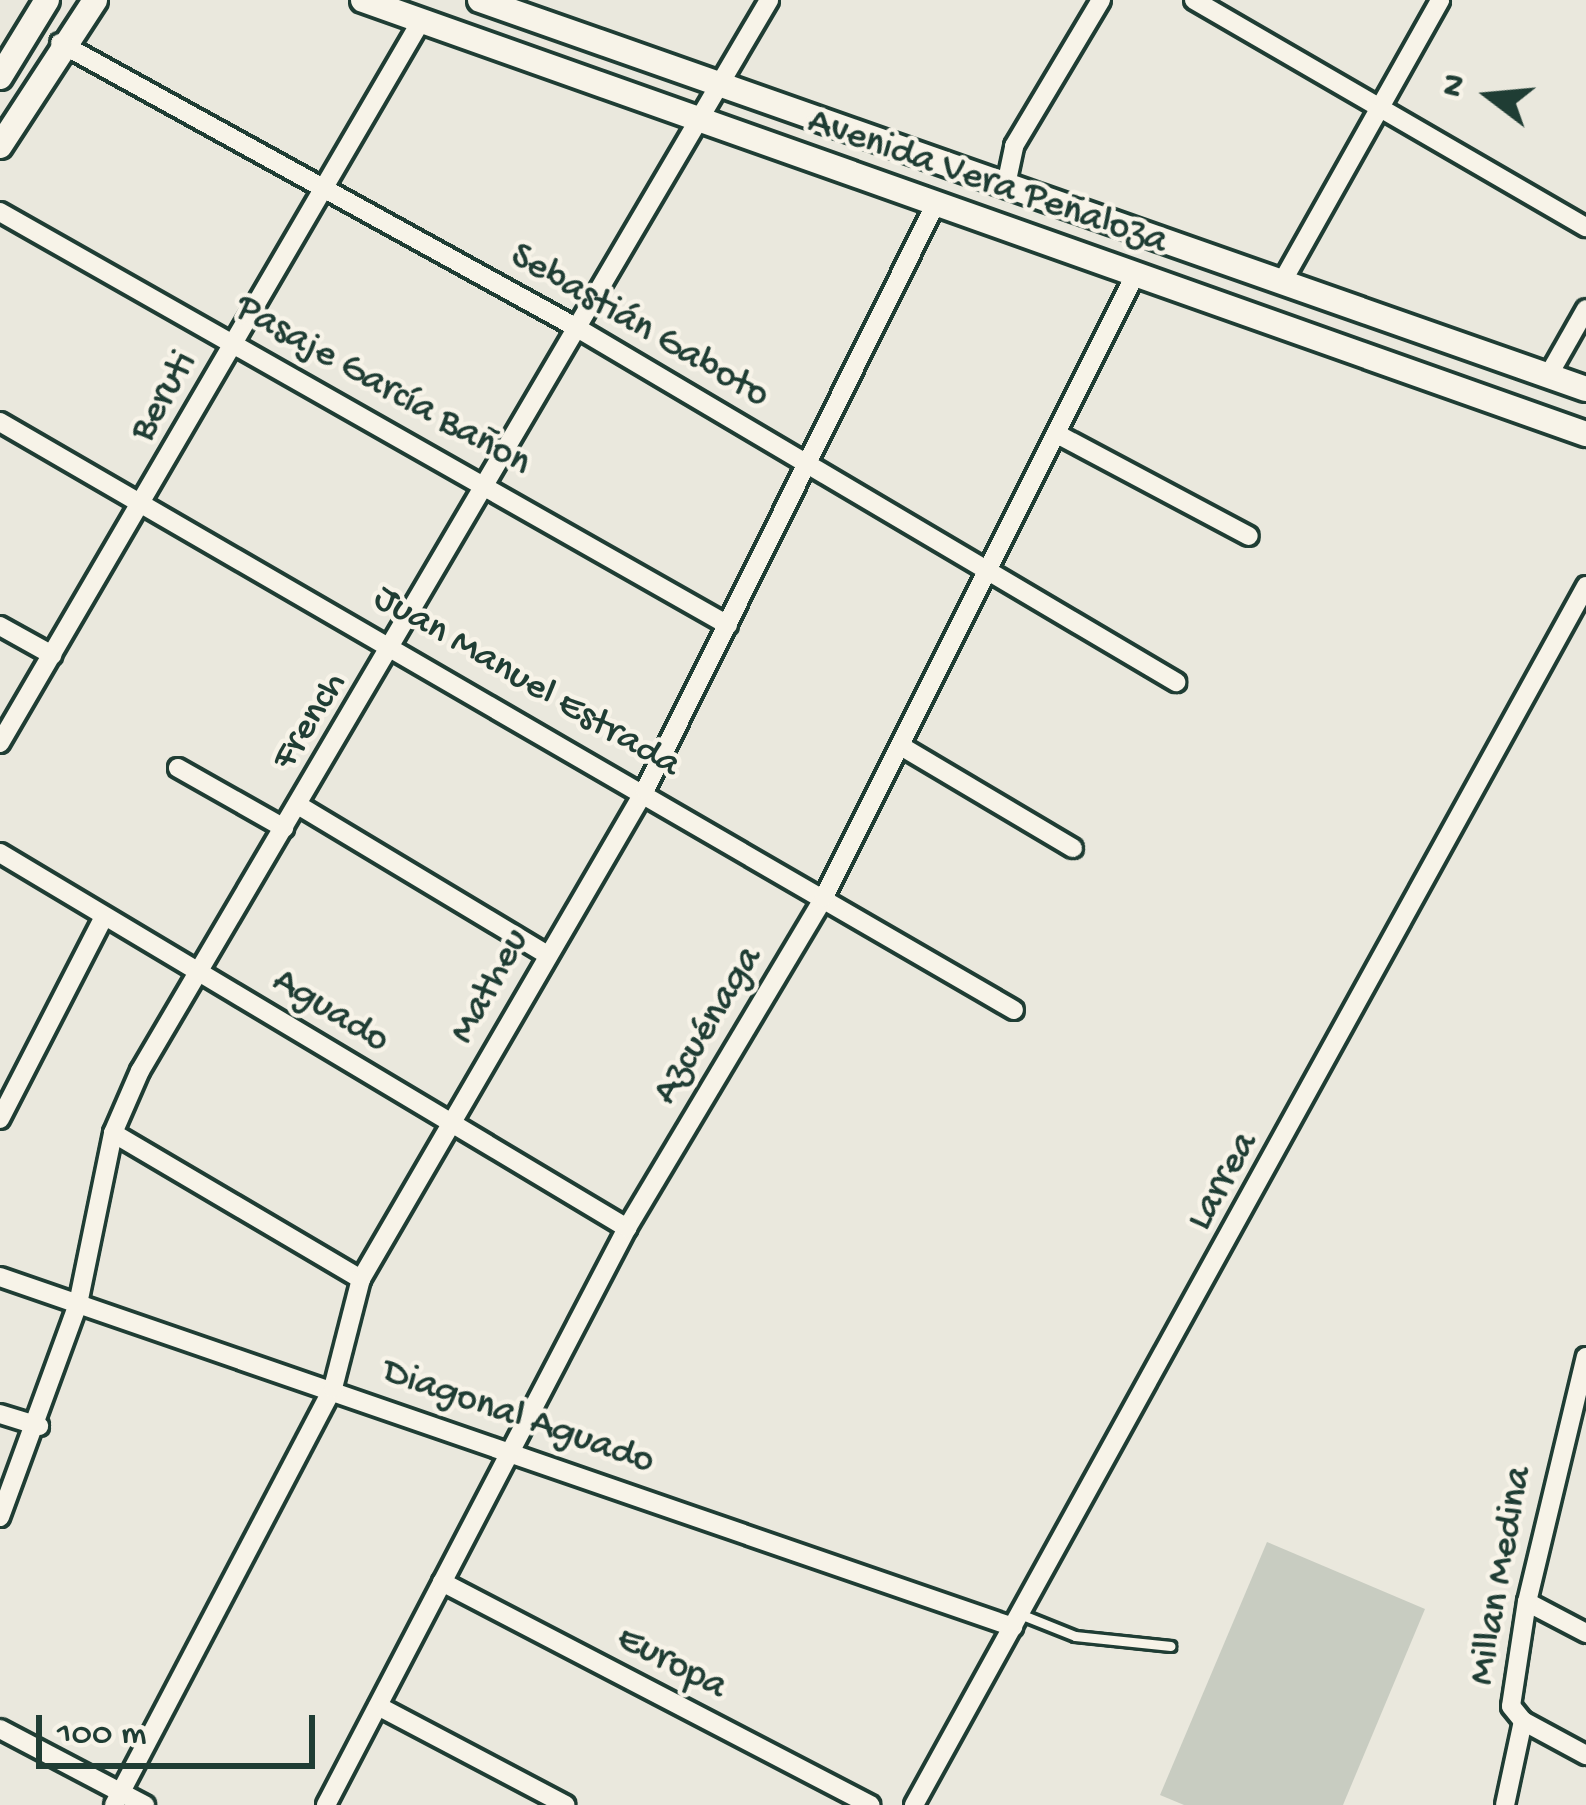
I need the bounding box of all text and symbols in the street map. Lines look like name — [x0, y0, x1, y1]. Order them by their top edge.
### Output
north arrow — [1430, 36, 1550, 156]
text: N — [1434, 70, 1477, 102]
street label: Avenida Vera Peñaloza — [801, 99, 1173, 267]
street label: Sebastián Gaboto — [501, 234, 777, 420]
street label: Pasaje García Bañon — [226, 286, 538, 488]
street label: Beruti — [121, 343, 209, 451]
street label: Juan Manuel Estrada — [364, 576, 688, 790]
street label: French — [263, 664, 359, 780]
street label: Matheu — [440, 921, 542, 1053]
street label: Azcuénaga — [644, 939, 774, 1113]
street label: Aguado — [263, 959, 397, 1065]
street label: Larrea — [1178, 1125, 1270, 1239]
street label: Diagonal Aguado — [376, 1350, 660, 1486]
street label: Millan Medina — [1460, 1463, 1544, 1689]
street label: Europa — [608, 1616, 734, 1712]
scale bar — [42, 1691, 321, 1765]
text: 100 m — [57, 1714, 147, 1757]

